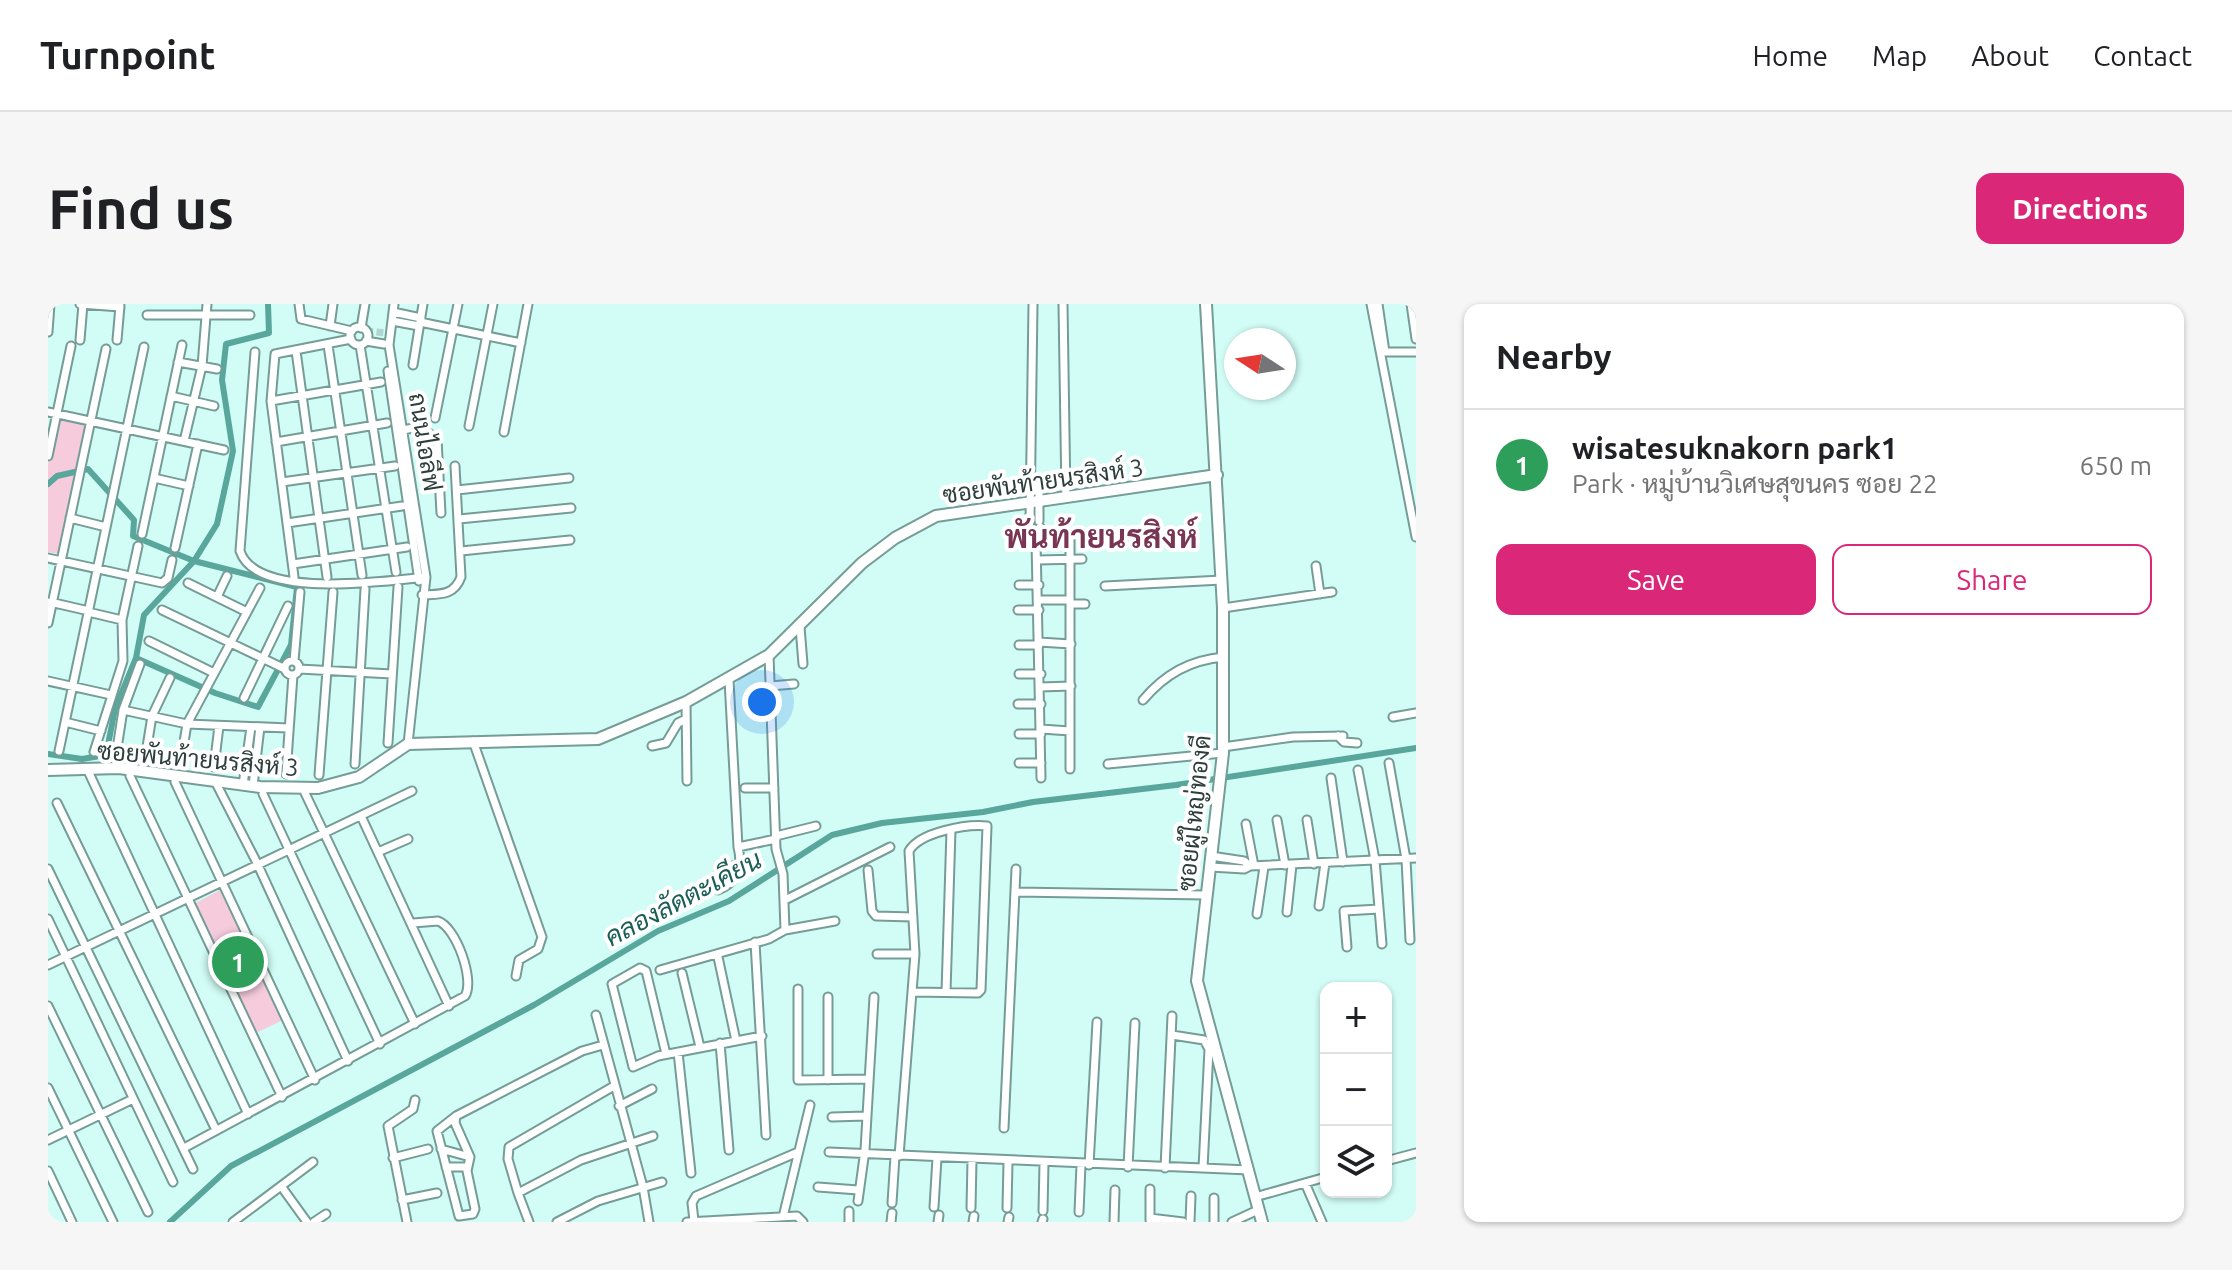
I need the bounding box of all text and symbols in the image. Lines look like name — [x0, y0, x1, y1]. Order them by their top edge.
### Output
text: Turnpoint — [40, 34, 215, 76]
text: Home — [1753, 40, 1828, 71]
text: Map — [1872, 40, 1927, 71]
text: About — [1971, 40, 2049, 71]
text: Contact — [2093, 40, 2192, 71]
button: Directions — [1976, 173, 2184, 244]
text: Find us — [48, 177, 234, 240]
north arrow — [1224, 328, 1296, 400]
text: Nearby — [1496, 337, 1611, 375]
street label: ถนนไอลีฟ — [404, 391, 448, 493]
text: wisatesuknakorn park1 — [1572, 431, 1898, 465]
text: 1 — [1515, 451, 1529, 480]
text: 650 m — [2080, 451, 2152, 480]
street label: ซอยพันท้ายนรสิงห์ 3 — [941, 452, 1145, 508]
text: Park · หมู่บ้านวิเศษสุขนคร ซอย 22 — [1572, 469, 1938, 498]
district label: พันท้ายนรสิงห์ — [1004, 516, 1199, 554]
button: Save — [1496, 544, 1816, 615]
button: Share — [1832, 544, 2152, 615]
your location — [742, 682, 782, 722]
street label: ซอยผู้ใหญ่ทองดี — [1170, 733, 1220, 893]
street label: ซอยพันท้ายนรสิงห์ 3 — [96, 735, 300, 781]
water label: คลองลัดตะเคียน — [599, 843, 767, 951]
pin: 1 — [212, 932, 264, 992]
map controls — [1320, 982, 1392, 1198]
button: + — [1320, 982, 1392, 1054]
button: − — [1320, 1054, 1392, 1126]
button: layers — [1320, 1126, 1392, 1198]

